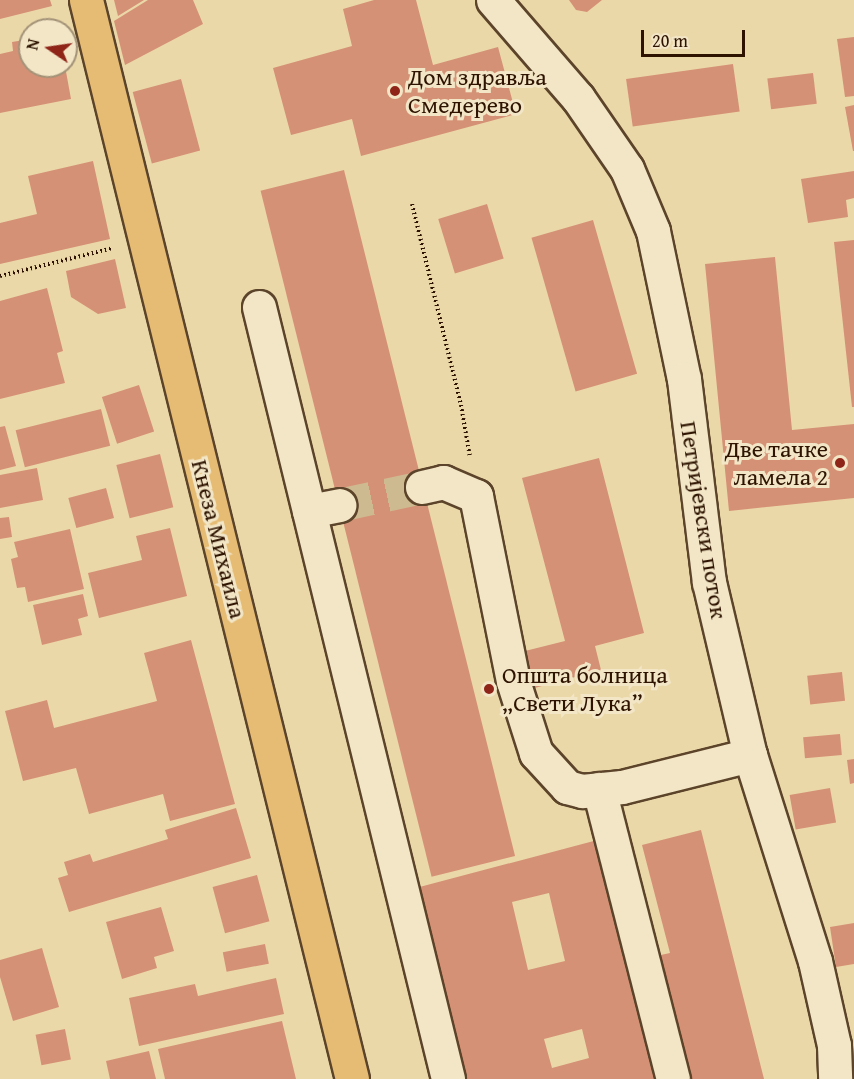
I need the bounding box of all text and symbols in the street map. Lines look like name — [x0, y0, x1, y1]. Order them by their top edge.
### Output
north arrow — [18, 18, 78, 78]
scale bar — [644, 18, 748, 56]
text: 20 m — [652, 27, 688, 54]
text: N — [20, 36, 45, 52]
place label: Дом здравља Смедерево — [408, 63, 547, 119]
marker: Дом здравља Смедерево — [386, 82, 404, 100]
street label: Петријевски поток — [674, 419, 734, 621]
place label: Две тачке ламела 2 — [725, 435, 828, 491]
marker: Две тачке ламела 2 — [833, 456, 847, 470]
street label: Кнеза Михаила — [185, 457, 253, 621]
place label: Општа болница „Свети Лука” — [502, 661, 668, 717]
marker: Општа болница „Свети Лука” — [480, 680, 498, 698]

